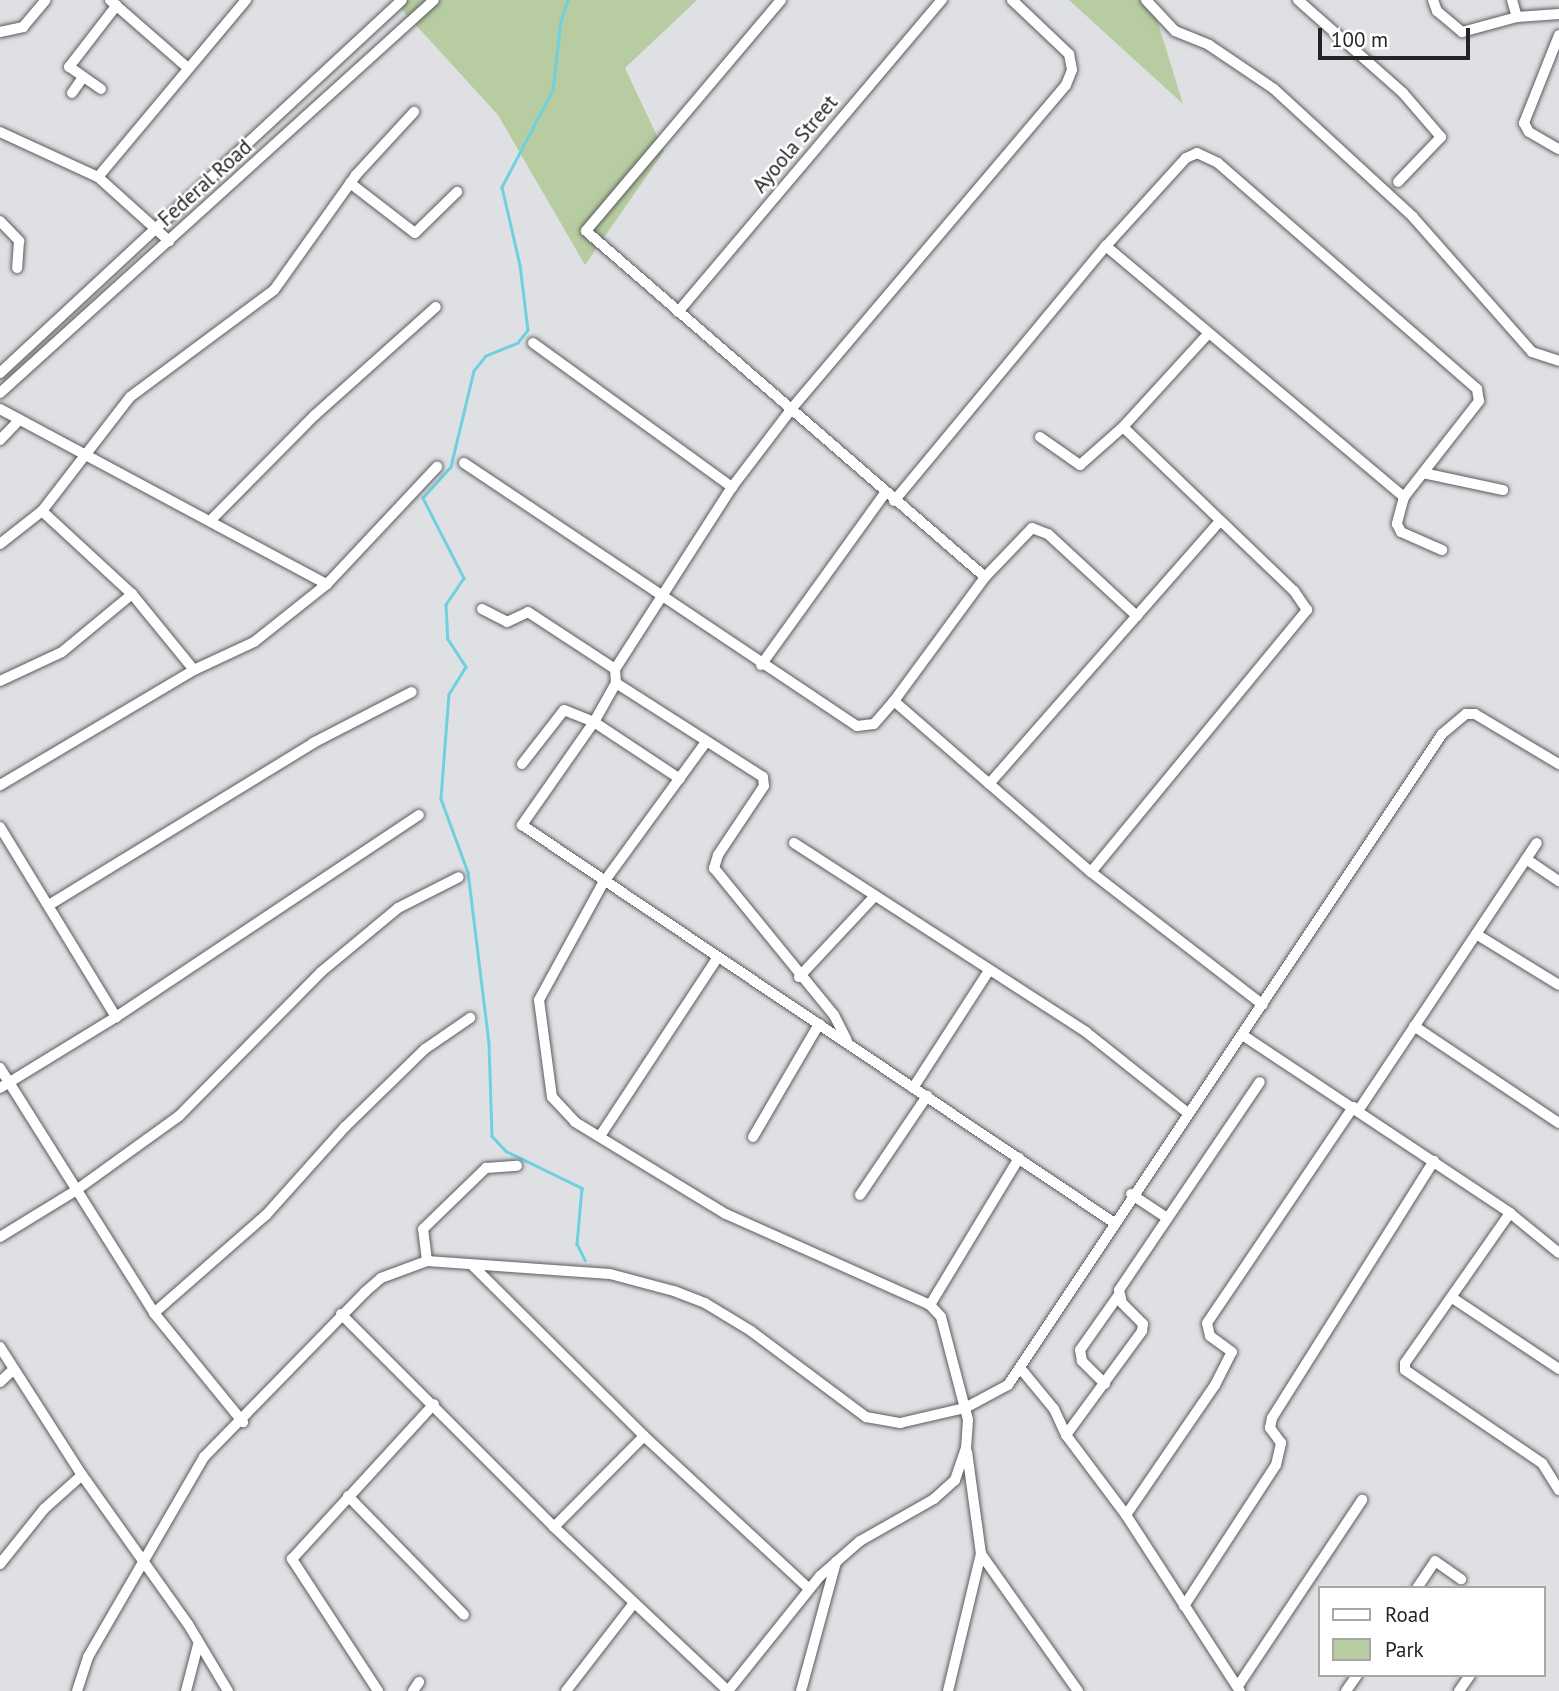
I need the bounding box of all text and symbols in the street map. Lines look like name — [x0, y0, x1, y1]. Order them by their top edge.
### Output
scale bar — [1321, 14, 1473, 58]
text: 100 m — [1331, 26, 1388, 53]
street label: Ayoola Street — [747, 90, 843, 198]
street label: Federal Road — [153, 134, 257, 232]
legend — [1318, 1586, 1545, 1677]
text: Road — [1385, 1601, 1429, 1628]
text: Park — [1385, 1636, 1424, 1663]

